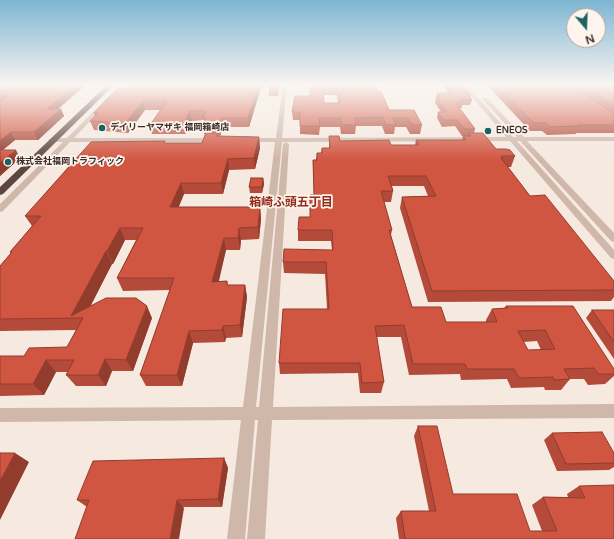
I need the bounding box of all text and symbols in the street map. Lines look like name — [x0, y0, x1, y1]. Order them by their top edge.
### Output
north arrow — [566, 8, 606, 48]
text: N — [583, 31, 596, 46]
marker: デイリーヤマザキ 福岡箱崎店 — [97, 123, 107, 133]
place label: デイリーヤマザキ 福岡箱崎店 — [110, 123, 229, 133]
marker: ENEOS — [483, 126, 493, 136]
place label: ENEOS — [496, 126, 527, 136]
marker: 株式会社福岡トラフィック — [3, 157, 13, 167]
place label: 株式会社福岡トラフィック — [16, 157, 124, 167]
district label: 箱崎ふ頭五丁目 — [249, 196, 333, 210]

